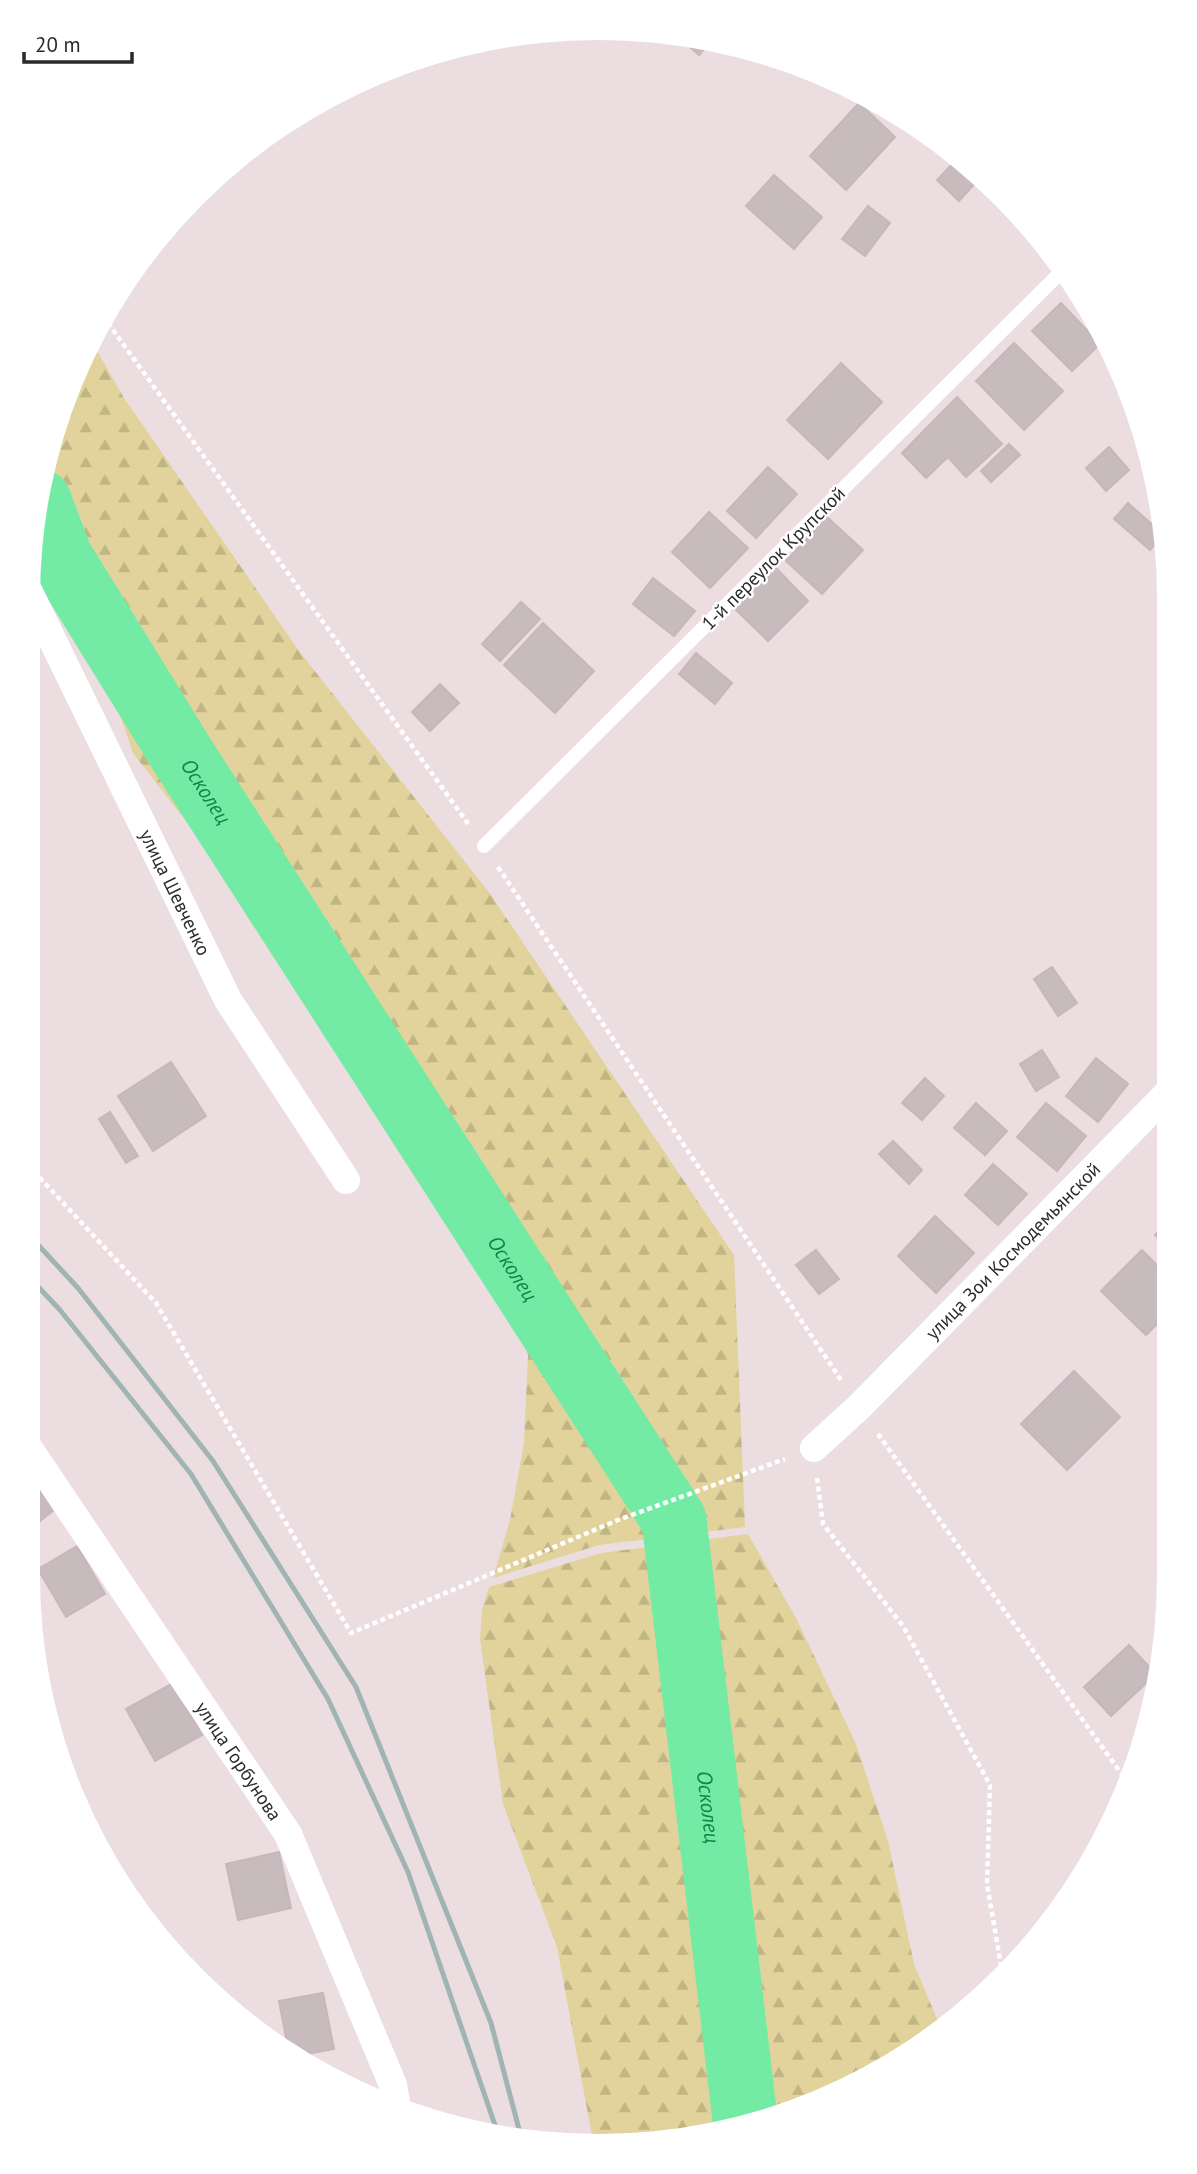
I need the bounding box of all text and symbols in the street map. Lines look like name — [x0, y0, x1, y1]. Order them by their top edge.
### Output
scale bar — [24, 21, 133, 65]
text: 20 m — [35, 31, 81, 58]
street label: 1-й переулок Крупской — [696, 481, 850, 635]
water label: Осколец — [175, 753, 237, 829]
street label: улица Шевченко — [134, 825, 216, 959]
street label: улица Зои Космодемьянской — [920, 1157, 1105, 1344]
water label: Осколец — [482, 1230, 544, 1306]
street label: улица Горбунова — [190, 1697, 287, 1825]
water label: Осколец — [691, 1769, 726, 1845]

